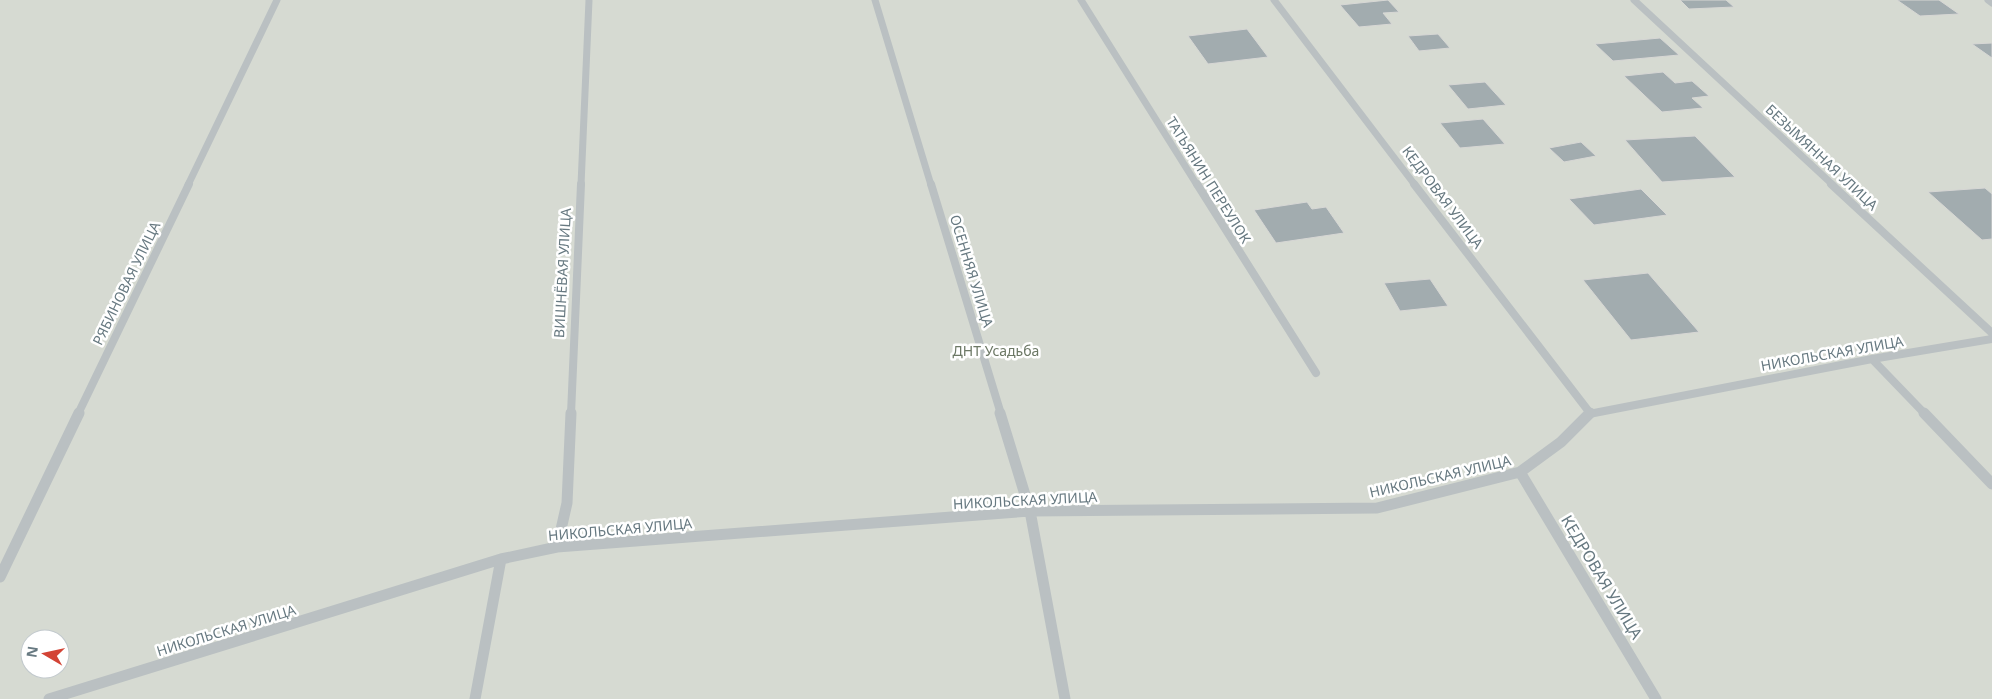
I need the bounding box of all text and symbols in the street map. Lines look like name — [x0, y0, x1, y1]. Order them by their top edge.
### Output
street label: БЕЗЫМЯННАЯ УЛИЦА — [1762, 100, 1882, 214]
street label: ТАТЬЯНИН ПЕРЕУЛОК — [1162, 113, 1256, 247]
street label: КЕДРОВАЯ УЛИЦА — [1398, 142, 1488, 252]
street label: ВИШНЁВАЯ УЛИЦА — [549, 208, 575, 338]
street label: ОСЕННЯЯ УЛИЦА — [946, 212, 998, 330]
street label: РЯБИНОВАЯ УЛИЦА — [88, 218, 164, 348]
street label: НИКОЛЬСКАЯ УЛИЦА — [1759, 331, 1905, 375]
park label: ДНТ Усадьба — [953, 341, 1039, 360]
street label: НИКОЛЬСКАЯ УЛИЦА — [1367, 450, 1513, 502]
street label: НИКОЛЬСКАЯ УЛИЦА — [952, 487, 1098, 513]
street label: КЕДРОВАЯ УЛИЦА — [1556, 511, 1648, 644]
street label: НИКОЛЬСКАЯ УЛИЦА — [547, 513, 693, 545]
street label: НИКОЛЬСКАЯ УЛИЦА — [154, 600, 298, 660]
north arrow — [20, 629, 70, 679]
text: N — [21, 645, 42, 659]

